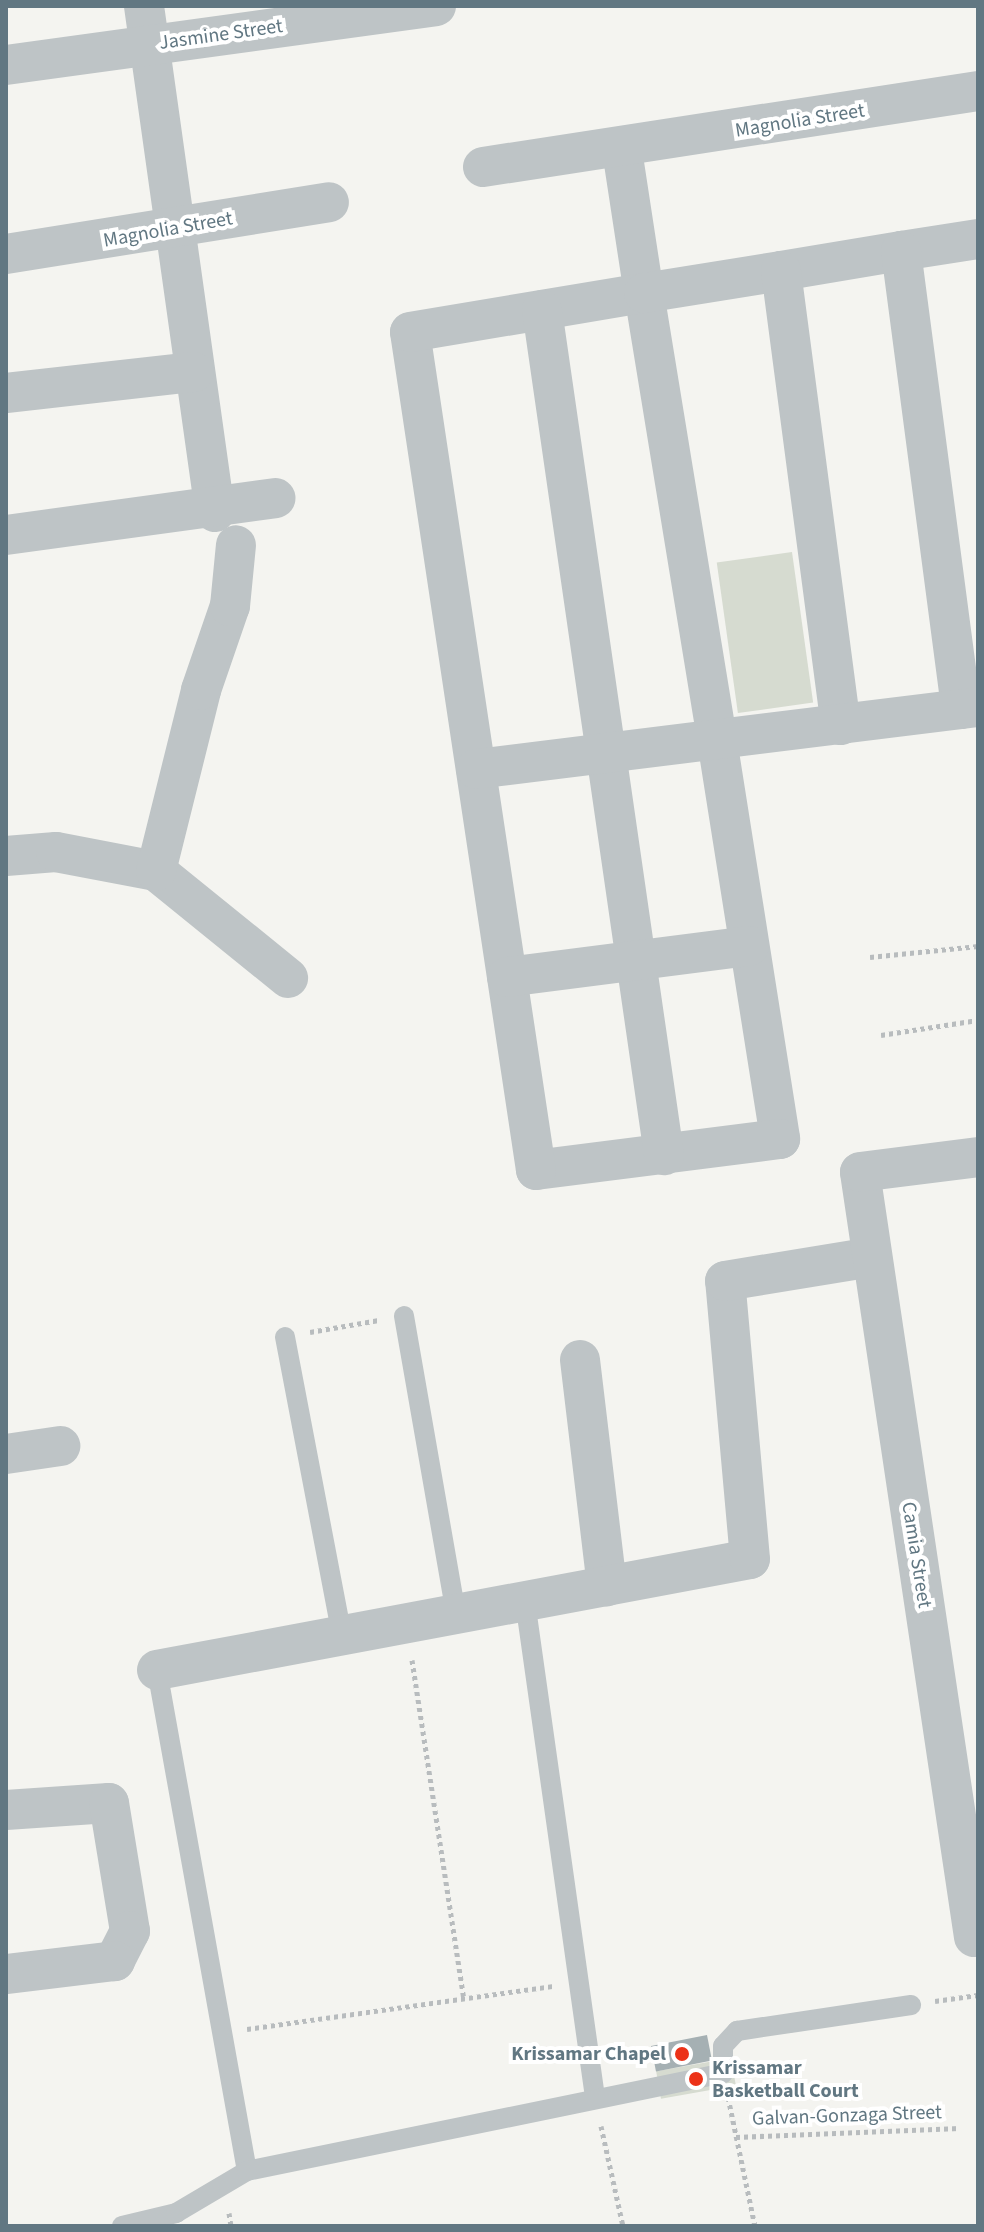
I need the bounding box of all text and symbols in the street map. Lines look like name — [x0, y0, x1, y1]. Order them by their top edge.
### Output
street label: Jasmine Street — [158, 14, 284, 56]
street label: Magnolia Street — [734, 99, 866, 143]
street label: Magnolia Street — [102, 207, 234, 253]
street label: Camia Street — [896, 1500, 936, 1610]
place label: Krissamar Chapel — [511, 2042, 666, 2066]
marker: Krissamar Chapel — [673, 2045, 691, 2063]
place label: Krissamar Basketball Court — [712, 2056, 859, 2103]
marker: Krissamar Basketball Court — [687, 2070, 705, 2088]
street label: Galvan-Gonzaga Street — [752, 2101, 942, 2131]

